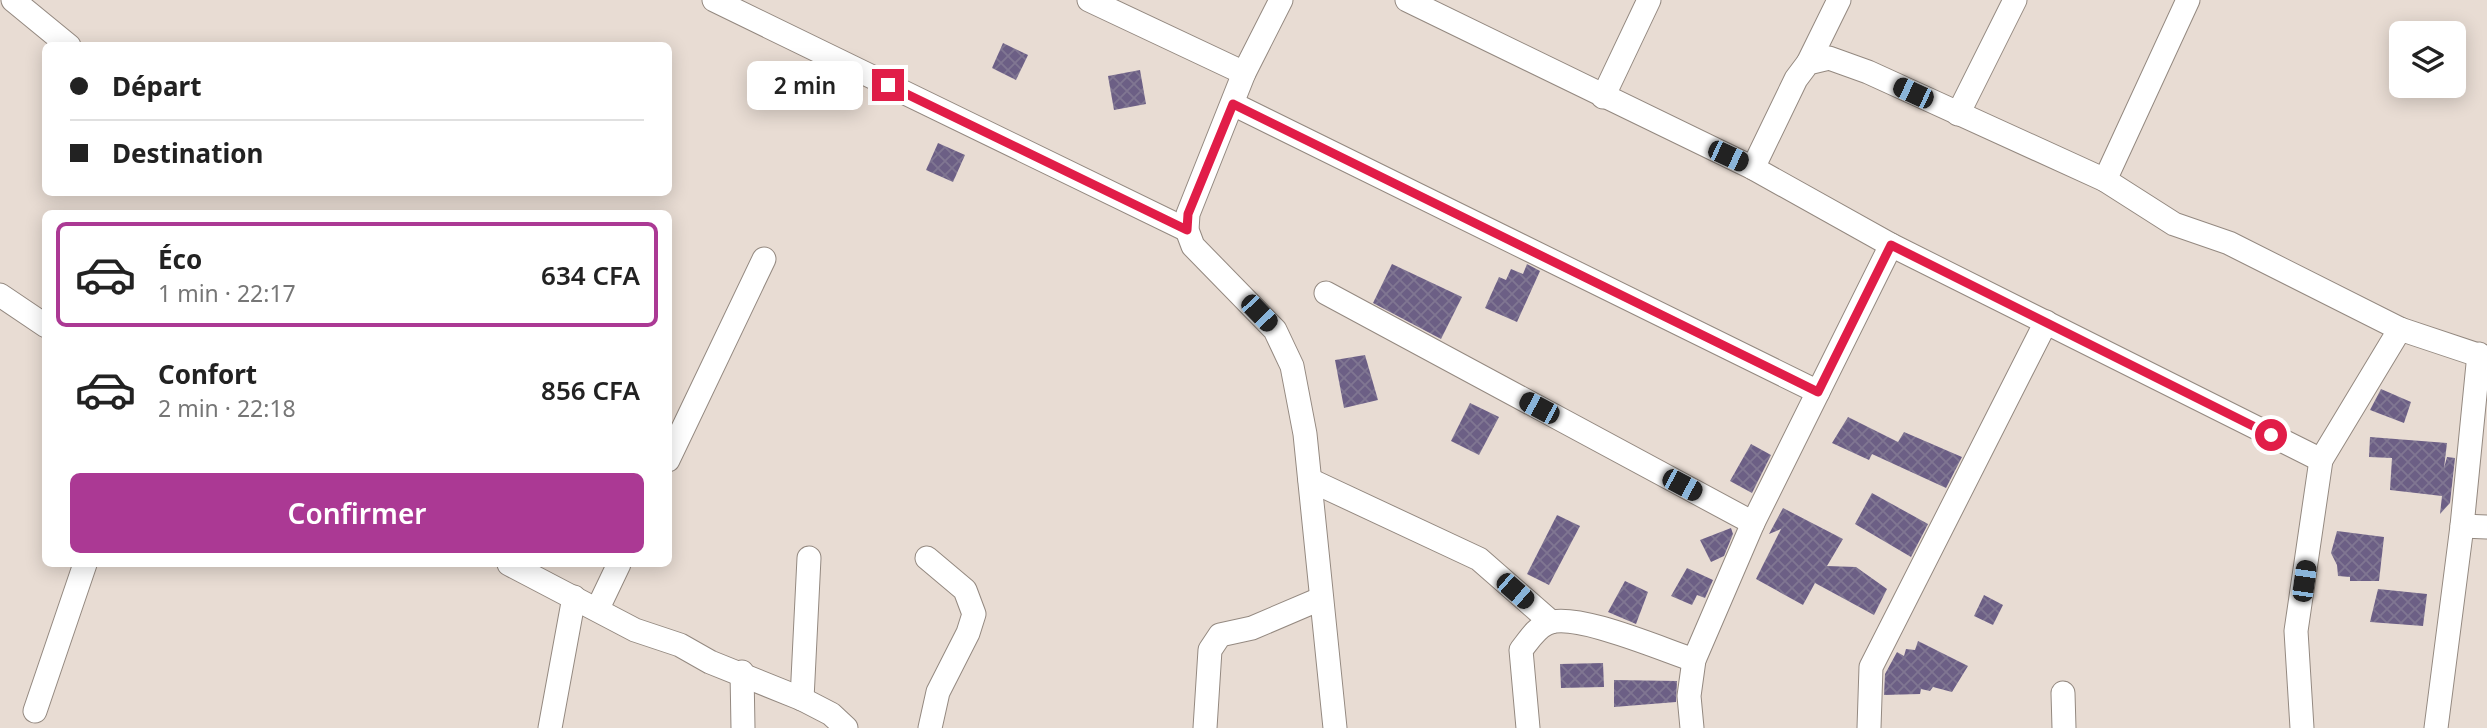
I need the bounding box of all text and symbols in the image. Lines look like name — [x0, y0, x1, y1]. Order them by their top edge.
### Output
map controls — [2389, 21, 2466, 98]
button: layers — [2389, 21, 2466, 98]
callout: 2 min — [748, 60, 864, 110]
text: Départ — [112, 68, 201, 104]
text: 2 min — [774, 69, 836, 101]
route end — [872, 69, 904, 101]
car — [1890, 75, 1937, 111]
text: Destination — [112, 135, 263, 171]
car — [1705, 138, 1752, 174]
text: Éco — [158, 241, 202, 277]
icon: car — [74, 243, 137, 306]
text: 634 CFA — [541, 257, 640, 293]
text: 1 min · 22:17 — [158, 277, 296, 309]
car — [1237, 291, 1282, 335]
text: Confort — [158, 356, 257, 392]
icon: car — [74, 358, 137, 421]
text: 856 CFA — [541, 372, 640, 408]
car — [1516, 389, 1563, 427]
text: 2 min · 22:18 — [158, 392, 296, 424]
route start — [2255, 419, 2287, 451]
car — [1659, 466, 1706, 504]
button: Confirmer — [70, 473, 644, 553]
car — [2291, 559, 2318, 603]
car — [1493, 569, 1538, 613]

